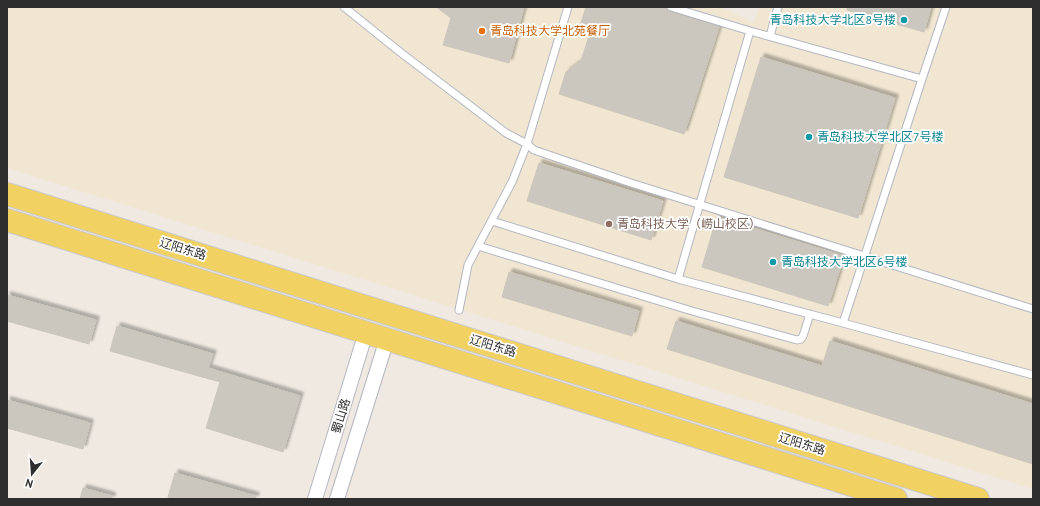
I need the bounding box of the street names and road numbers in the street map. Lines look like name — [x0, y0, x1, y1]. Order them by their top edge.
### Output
street label: 辽阳东路 — [158, 234, 208, 263]
street label: 辽阳东路 — [468, 331, 518, 360]
street label: 蜀山路 — [328, 396, 353, 435]
street label: 辽阳东路 — [777, 429, 827, 458]

